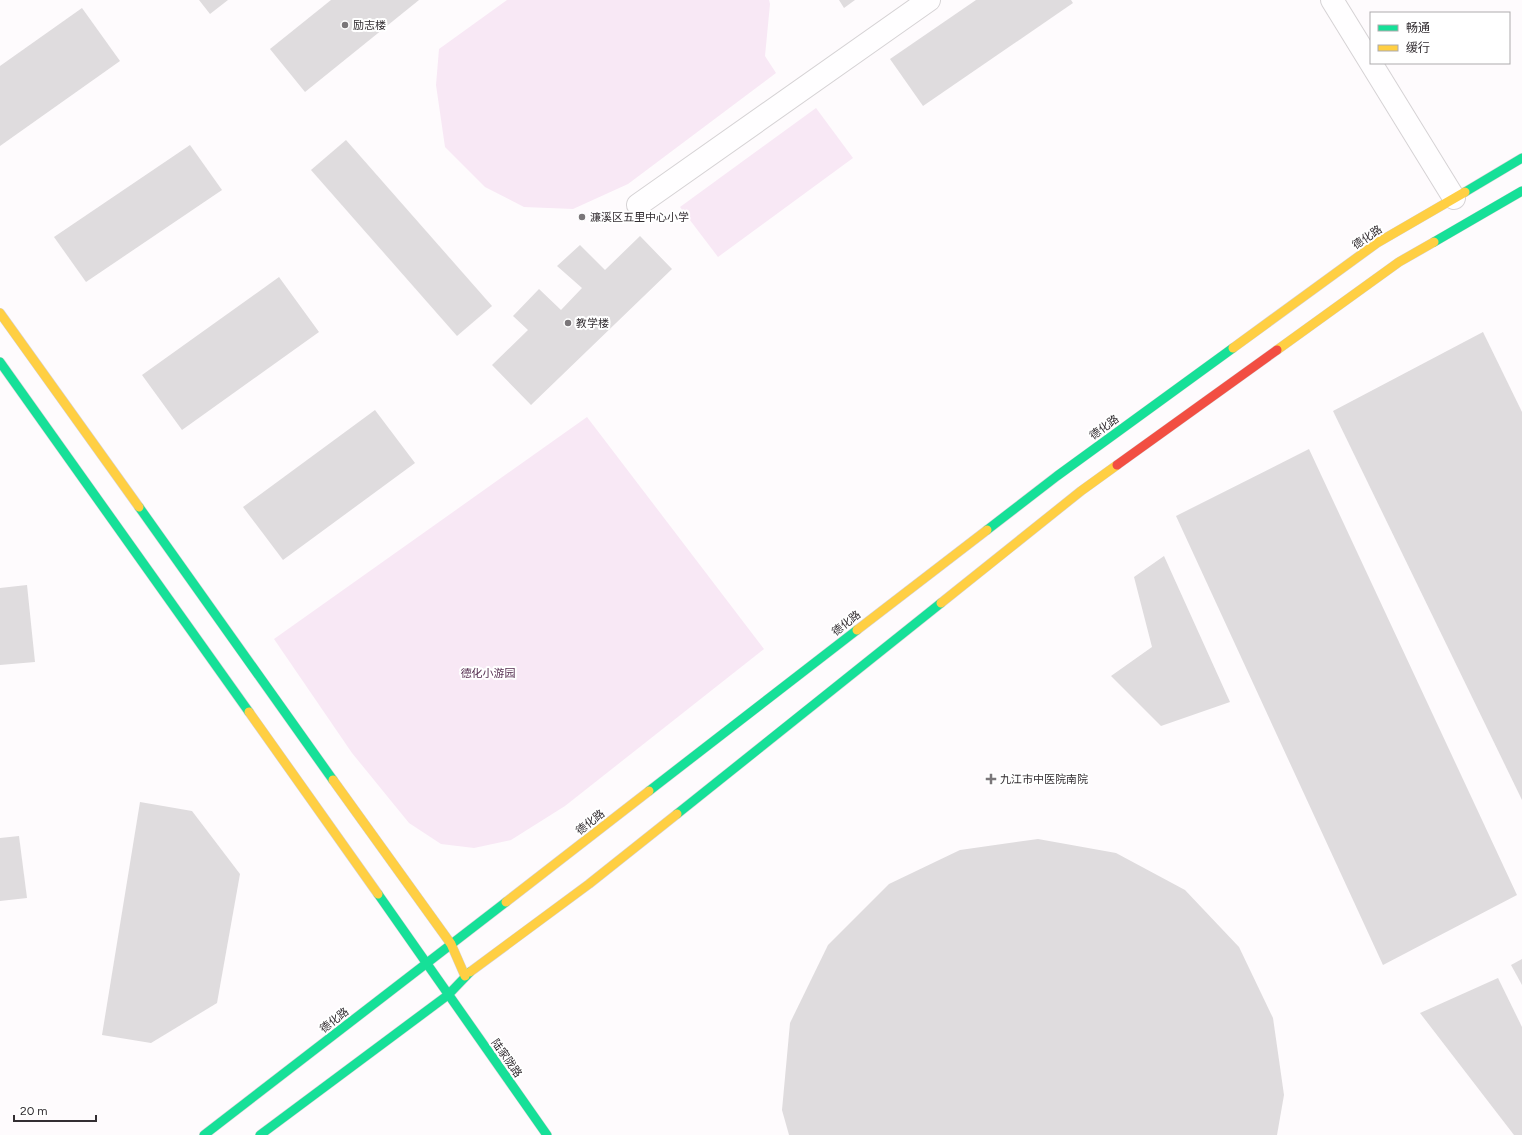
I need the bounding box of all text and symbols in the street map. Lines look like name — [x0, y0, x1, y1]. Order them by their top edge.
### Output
legend — [1370, 12, 1510, 64]
place label: 励志楼 — [353, 19, 386, 32]
marker: 励志楼 — [340, 20, 350, 30]
text: 畅通 — [1406, 21, 1430, 35]
text: 缓行 — [1406, 41, 1430, 55]
place label: 濂溪区五里中心小学 — [590, 211, 689, 224]
marker: 濂溪区五里中心小学 — [577, 212, 587, 222]
street label: 德化路 — [1350, 223, 1385, 252]
place label: 教学楼 — [576, 317, 609, 330]
marker: 教学楼 — [563, 318, 573, 328]
street label: 德化路 — [1087, 412, 1121, 442]
street label: 德化路 — [829, 608, 863, 639]
park label: 德化小游园 — [461, 667, 516, 680]
marker: 九江市中医院南院 — [985, 773, 997, 785]
place label: 九江市中医院南院 — [1000, 773, 1088, 786]
street label: 德化路 — [573, 807, 607, 838]
street label: 德化路 — [317, 1005, 351, 1036]
street label: 陆家陇路 — [489, 1037, 525, 1080]
scale bar — [14, 1097, 96, 1123]
text: 20 m — [20, 1104, 48, 1118]

